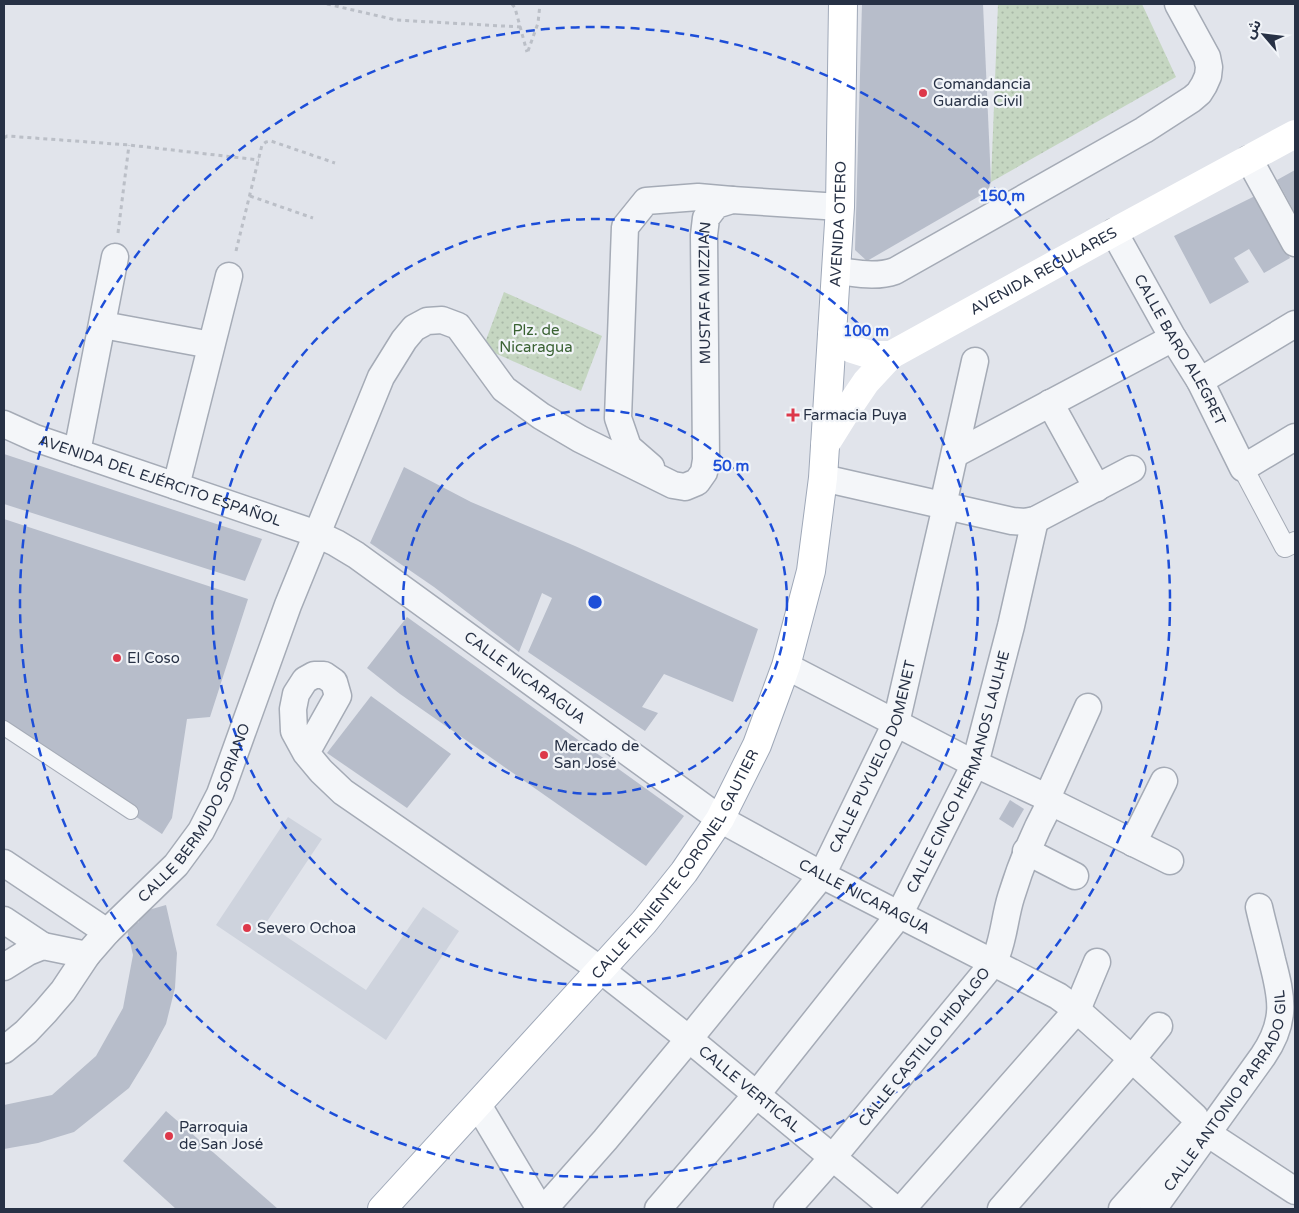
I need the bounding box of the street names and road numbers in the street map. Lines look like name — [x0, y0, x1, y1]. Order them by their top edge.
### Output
street label: AVENIDA OTERO — [826, 161, 850, 288]
street label: MUSTAFA MIZZIAN — [695, 221, 715, 364]
street label: AVENIDA REGULARES — [967, 223, 1120, 319]
street label: CALLE BARO ALEGRET — [1130, 271, 1229, 428]
street label: AVENIDA DEL EJÉRCITO ESPAÑOL — [36, 431, 284, 530]
street label: CALLE NICARAGUA — [461, 628, 589, 728]
street label: CALLE CINCO HERMANOS LAULHE — [902, 649, 1013, 896]
street label: CALLE PUYUELO DOMENET — [825, 659, 919, 856]
street label: CALLE BERMUDO SORIANO — [134, 721, 254, 906]
street label: CALLE TENIENTE CORONEL GAUTIER — [588, 747, 762, 983]
street label: CALLE NICARAGUA — [796, 855, 933, 938]
street label: CALLE CASTILLO HIDALGO — [854, 964, 994, 1130]
street label: CALLE ANTONIO PARRADO GIL — [1160, 989, 1289, 1195]
street label: CALLE VERTICAL — [695, 1042, 804, 1136]

